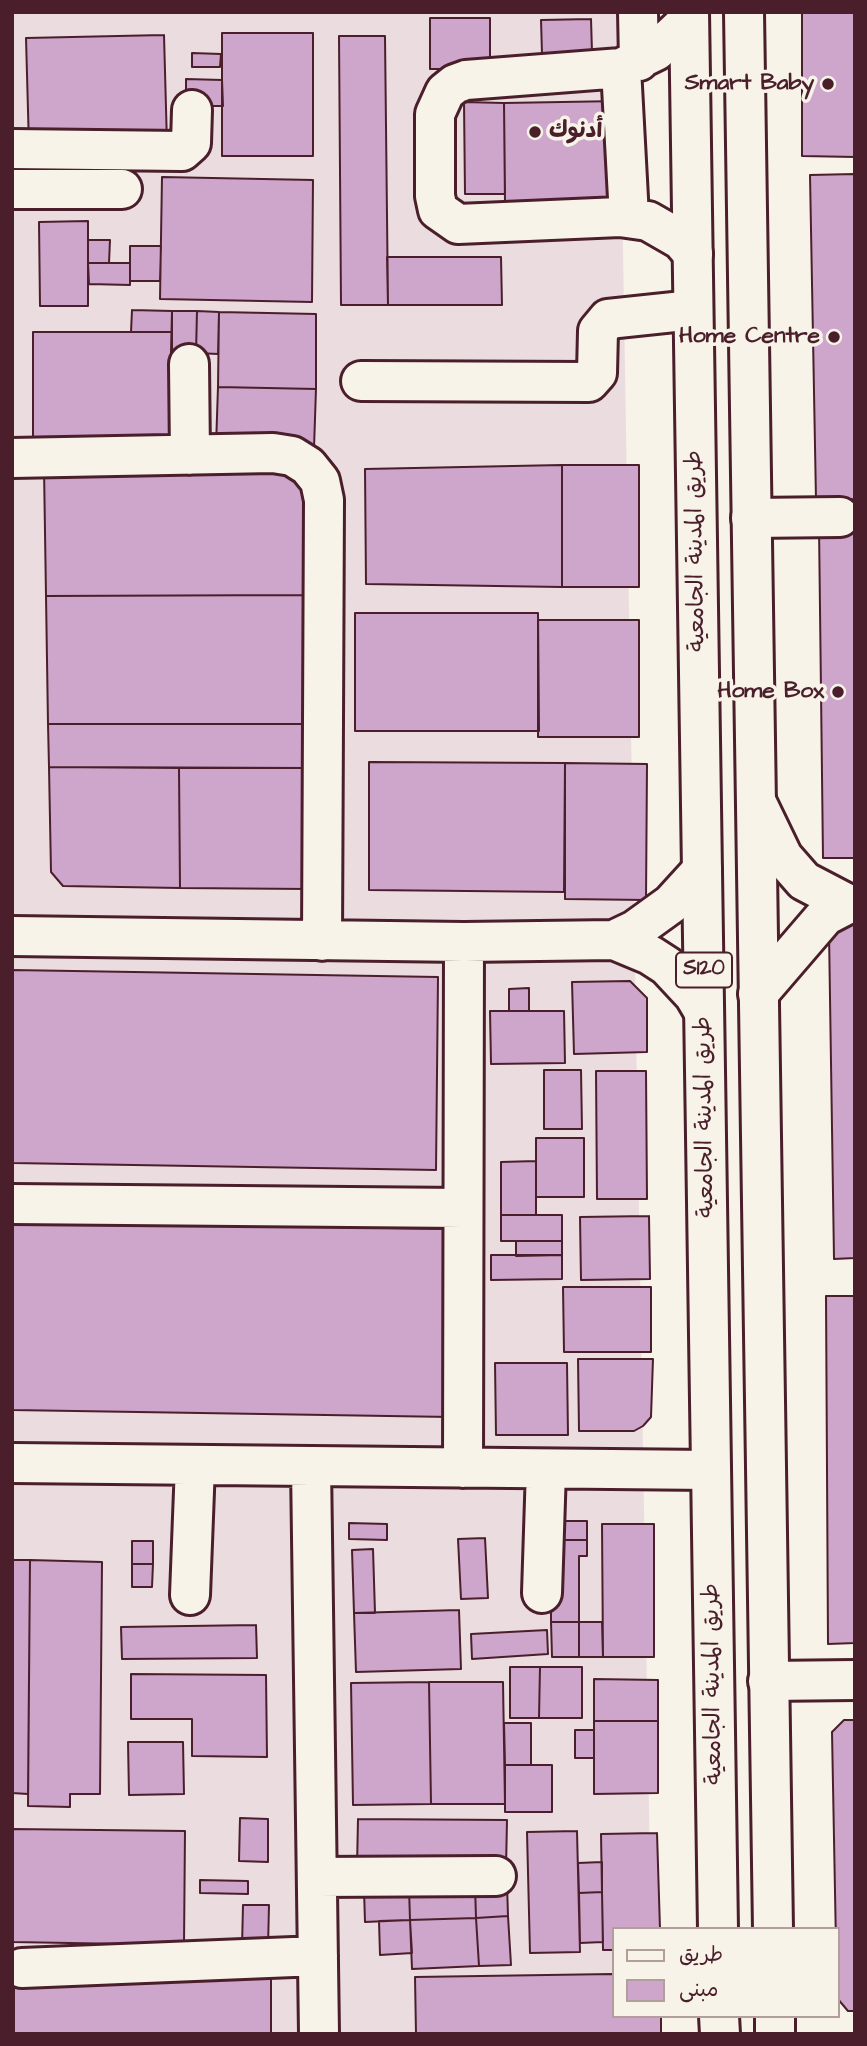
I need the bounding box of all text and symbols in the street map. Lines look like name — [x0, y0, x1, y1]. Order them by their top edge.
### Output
place label: Smart Baby — [685, 70, 814, 98]
marker: Smart Baby — [820, 76, 836, 92]
place label: أدنوك — [549, 118, 602, 146]
marker: أدنوك — [527, 124, 543, 140]
place label: Home Centre — [679, 323, 820, 351]
marker: Home Centre — [826, 329, 842, 345]
street label: طريق المدينة الجامعية — [681, 450, 713, 652]
place label: Home Box — [717, 678, 824, 706]
marker: Home Box — [830, 684, 846, 700]
road number: S120 — [676, 953, 732, 988]
street label: طريق المدينة الجامعية — [690, 1016, 722, 1218]
street label: طريق المدينة الجامعية — [698, 1583, 730, 1785]
legend — [612, 1927, 839, 2018]
text: طريق — [679, 1940, 723, 1969]
text: مبنى — [679, 1975, 718, 2004]

